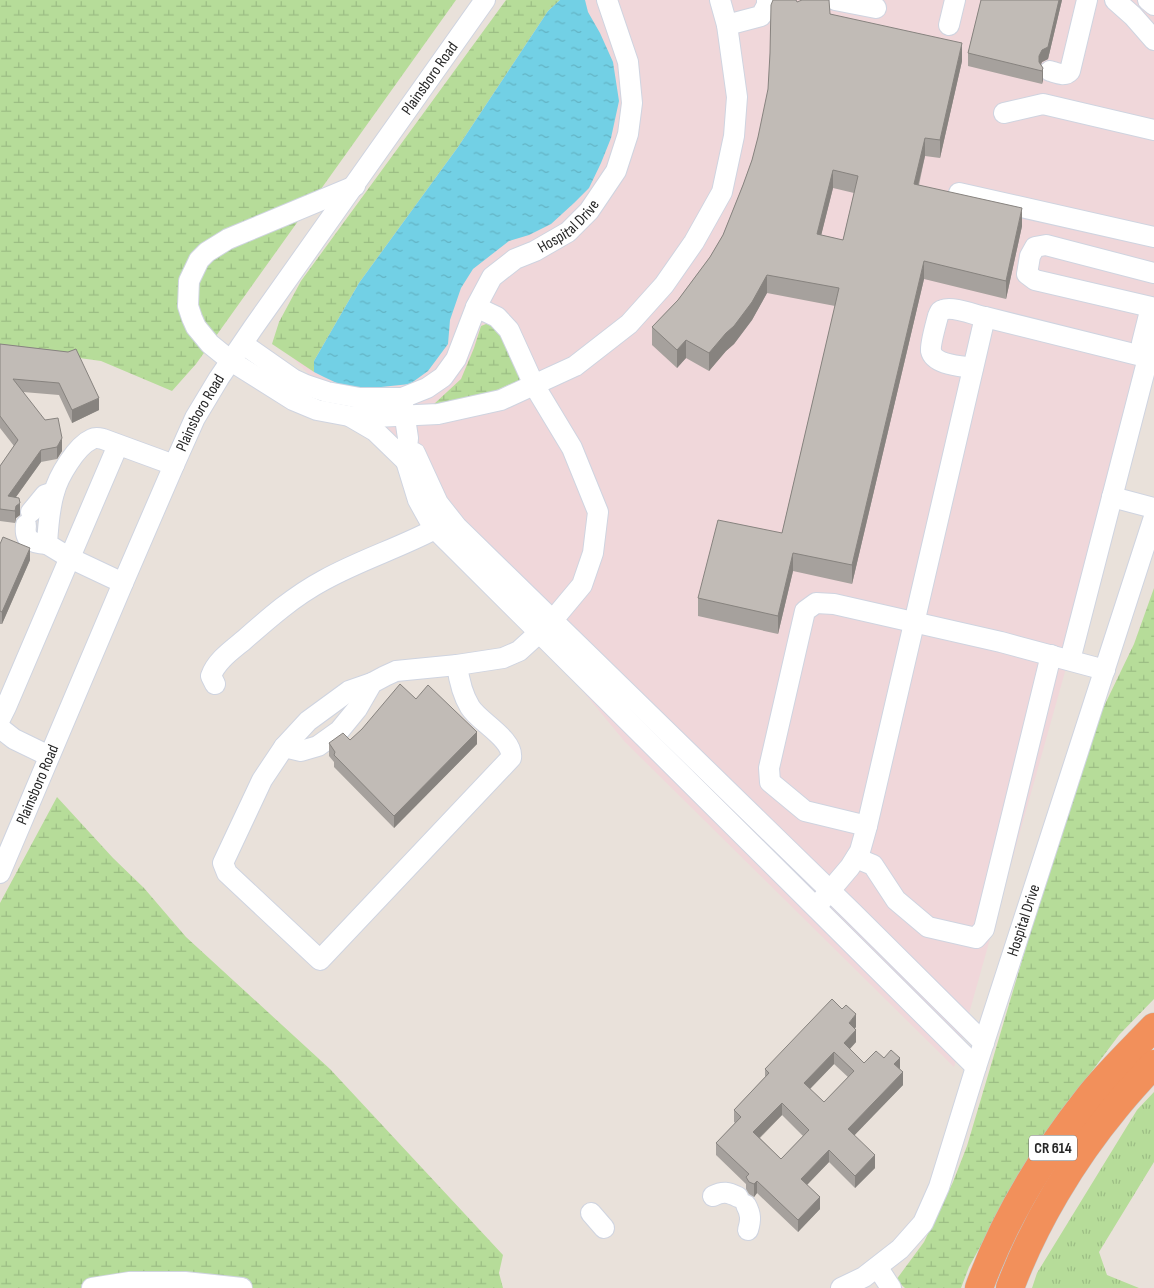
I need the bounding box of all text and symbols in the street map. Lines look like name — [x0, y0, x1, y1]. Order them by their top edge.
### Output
street label: Plainsboro Road — [397, 38, 462, 118]
street label: Hospital Drive — [534, 196, 603, 257]
street label: Plainsboro Road — [172, 371, 229, 454]
street label: Plainsboro Road — [12, 742, 63, 827]
street label: Hospital Drive — [1003, 882, 1044, 959]
road number: CR 614 — [1029, 1136, 1077, 1160]

